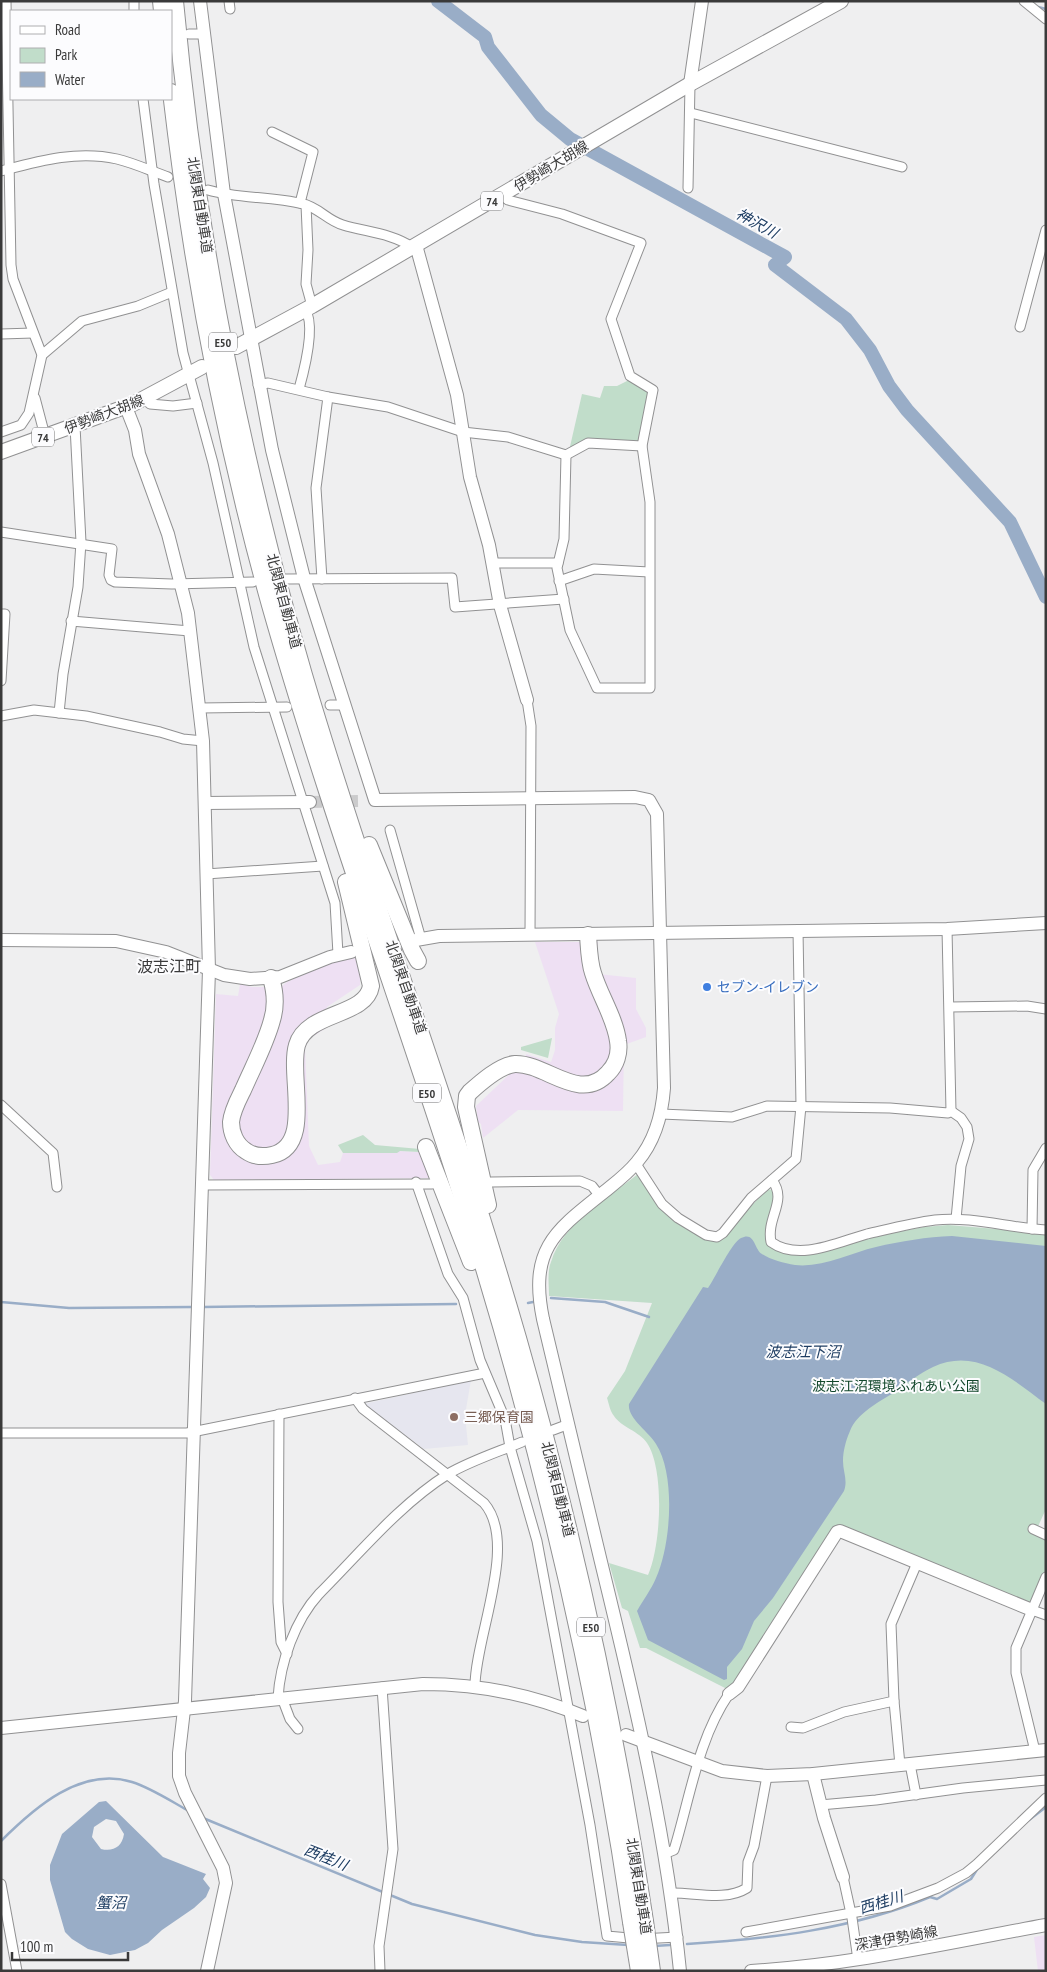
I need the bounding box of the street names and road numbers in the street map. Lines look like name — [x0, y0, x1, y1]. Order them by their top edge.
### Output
street label: 伊勢崎大胡線 — [510, 137, 592, 195]
street label: 北関東自動車道 — [183, 155, 217, 255]
road number: 74 — [481, 192, 503, 210]
road number: E50 — [209, 332, 237, 352]
street label: 伊勢崎大胡線 — [62, 391, 146, 437]
road number: 74 — [32, 428, 54, 447]
street label: 北関東自動車道 — [263, 551, 305, 651]
street label: 北関東自動車道 — [382, 938, 430, 1036]
road number: E50 — [413, 1084, 441, 1102]
street label: 北関東自動車道 — [537, 1439, 579, 1539]
road number: E50 — [577, 1618, 605, 1636]
street label: 北関東自動車道 — [622, 1836, 656, 1936]
street label: 深津伊勢崎線 — [853, 1922, 939, 1954]

